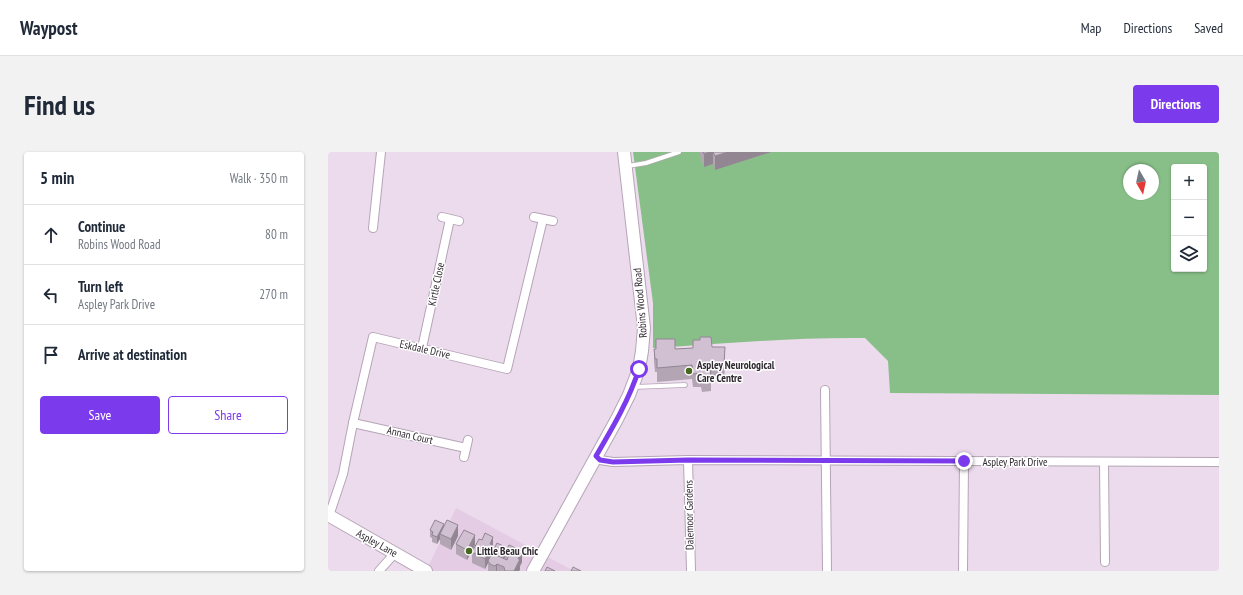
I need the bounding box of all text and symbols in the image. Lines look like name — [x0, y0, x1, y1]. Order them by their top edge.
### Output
text: Waypost — [20, 16, 77, 40]
text: Map — [1081, 19, 1101, 37]
text: Directions — [1123, 19, 1172, 37]
text: Saved — [1194, 19, 1223, 37]
button: Directions — [1133, 85, 1219, 123]
text: Find us — [24, 86, 95, 123]
north arrow — [1123, 164, 1159, 200]
map controls — [1171, 164, 1207, 272]
button: + — [1171, 164, 1207, 200]
text: 5 min — [40, 167, 74, 189]
text: Walk · 350 m — [230, 170, 288, 187]
button: − — [1171, 200, 1207, 236]
text: Continue — [78, 217, 125, 236]
icon: ahead — [40, 224, 62, 246]
text: 80 m — [265, 226, 288, 243]
text: Robins Wood Road — [78, 236, 161, 253]
button: layers — [1171, 236, 1207, 272]
street label: Kirtle Close — [425, 261, 448, 307]
street label: Robins Wood Road — [630, 267, 650, 338]
text: Turn left — [78, 277, 123, 296]
icon: left — [40, 284, 62, 306]
text: 270 m — [259, 286, 288, 303]
text: Aspley Park Drive — [78, 296, 155, 313]
street label: Eskdale Drive — [398, 336, 452, 362]
icon: arrive — [40, 344, 62, 366]
text: Arrive at destination — [78, 345, 187, 364]
place label: Aspley Neurological Care Centre — [696, 358, 775, 385]
route start — [630, 360, 648, 378]
marker: Aspley Neurological Care Centre — [684, 366, 694, 376]
button: Save — [40, 396, 160, 434]
button: Share — [168, 396, 288, 434]
street label: Annan Court — [386, 423, 434, 447]
route end — [955, 452, 973, 470]
street label: Aspley Park Drive — [982, 455, 1048, 469]
street label: Dalemoor Gardens — [681, 480, 697, 550]
street label: Aspley Lane — [354, 526, 400, 560]
place label: Little Beau Chic — [477, 544, 538, 558]
marker: Little Beau Chic — [464, 546, 474, 556]

